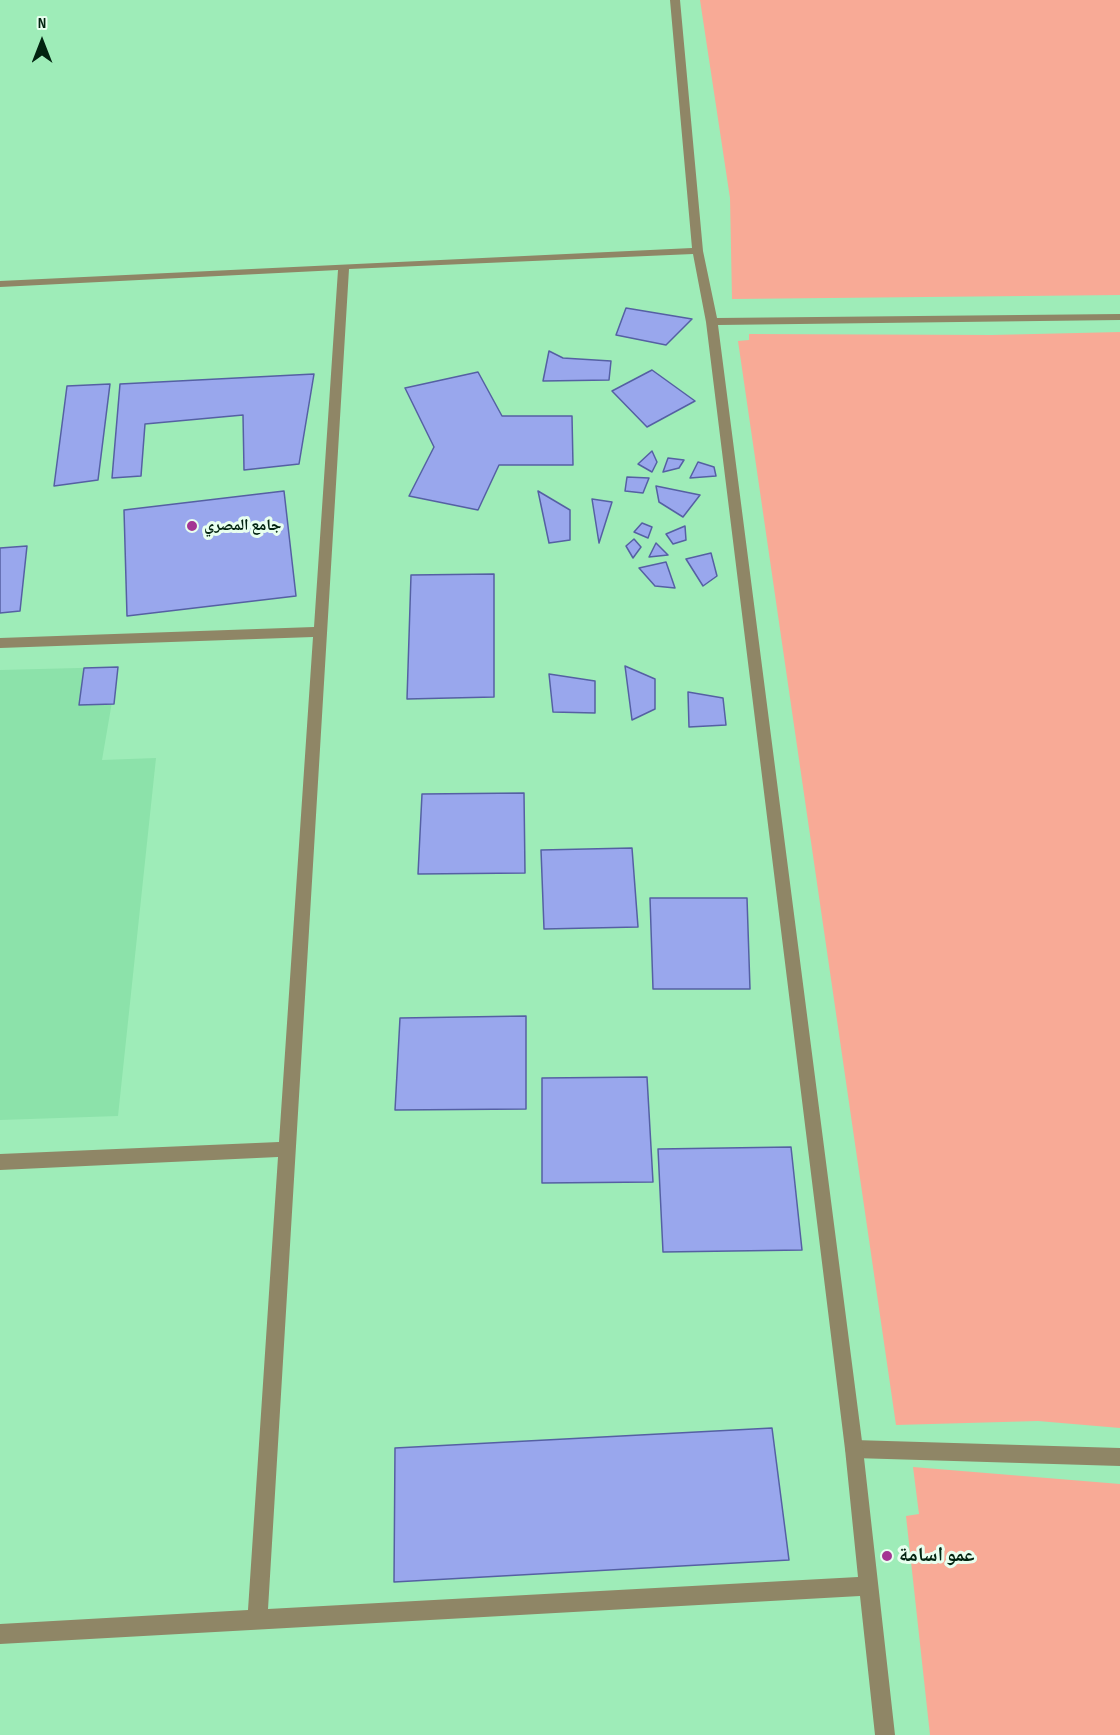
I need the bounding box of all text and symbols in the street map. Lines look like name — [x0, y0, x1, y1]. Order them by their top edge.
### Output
north arrow — [12, 12, 72, 72]
text: N — [38, 14, 46, 33]
place label: جامع المصري — [204, 516, 281, 536]
marker: جامع المصري — [185, 519, 199, 533]
place label: عمو اسامة — [899, 1544, 975, 1568]
marker: عمو اسامة — [880, 1549, 894, 1563]

